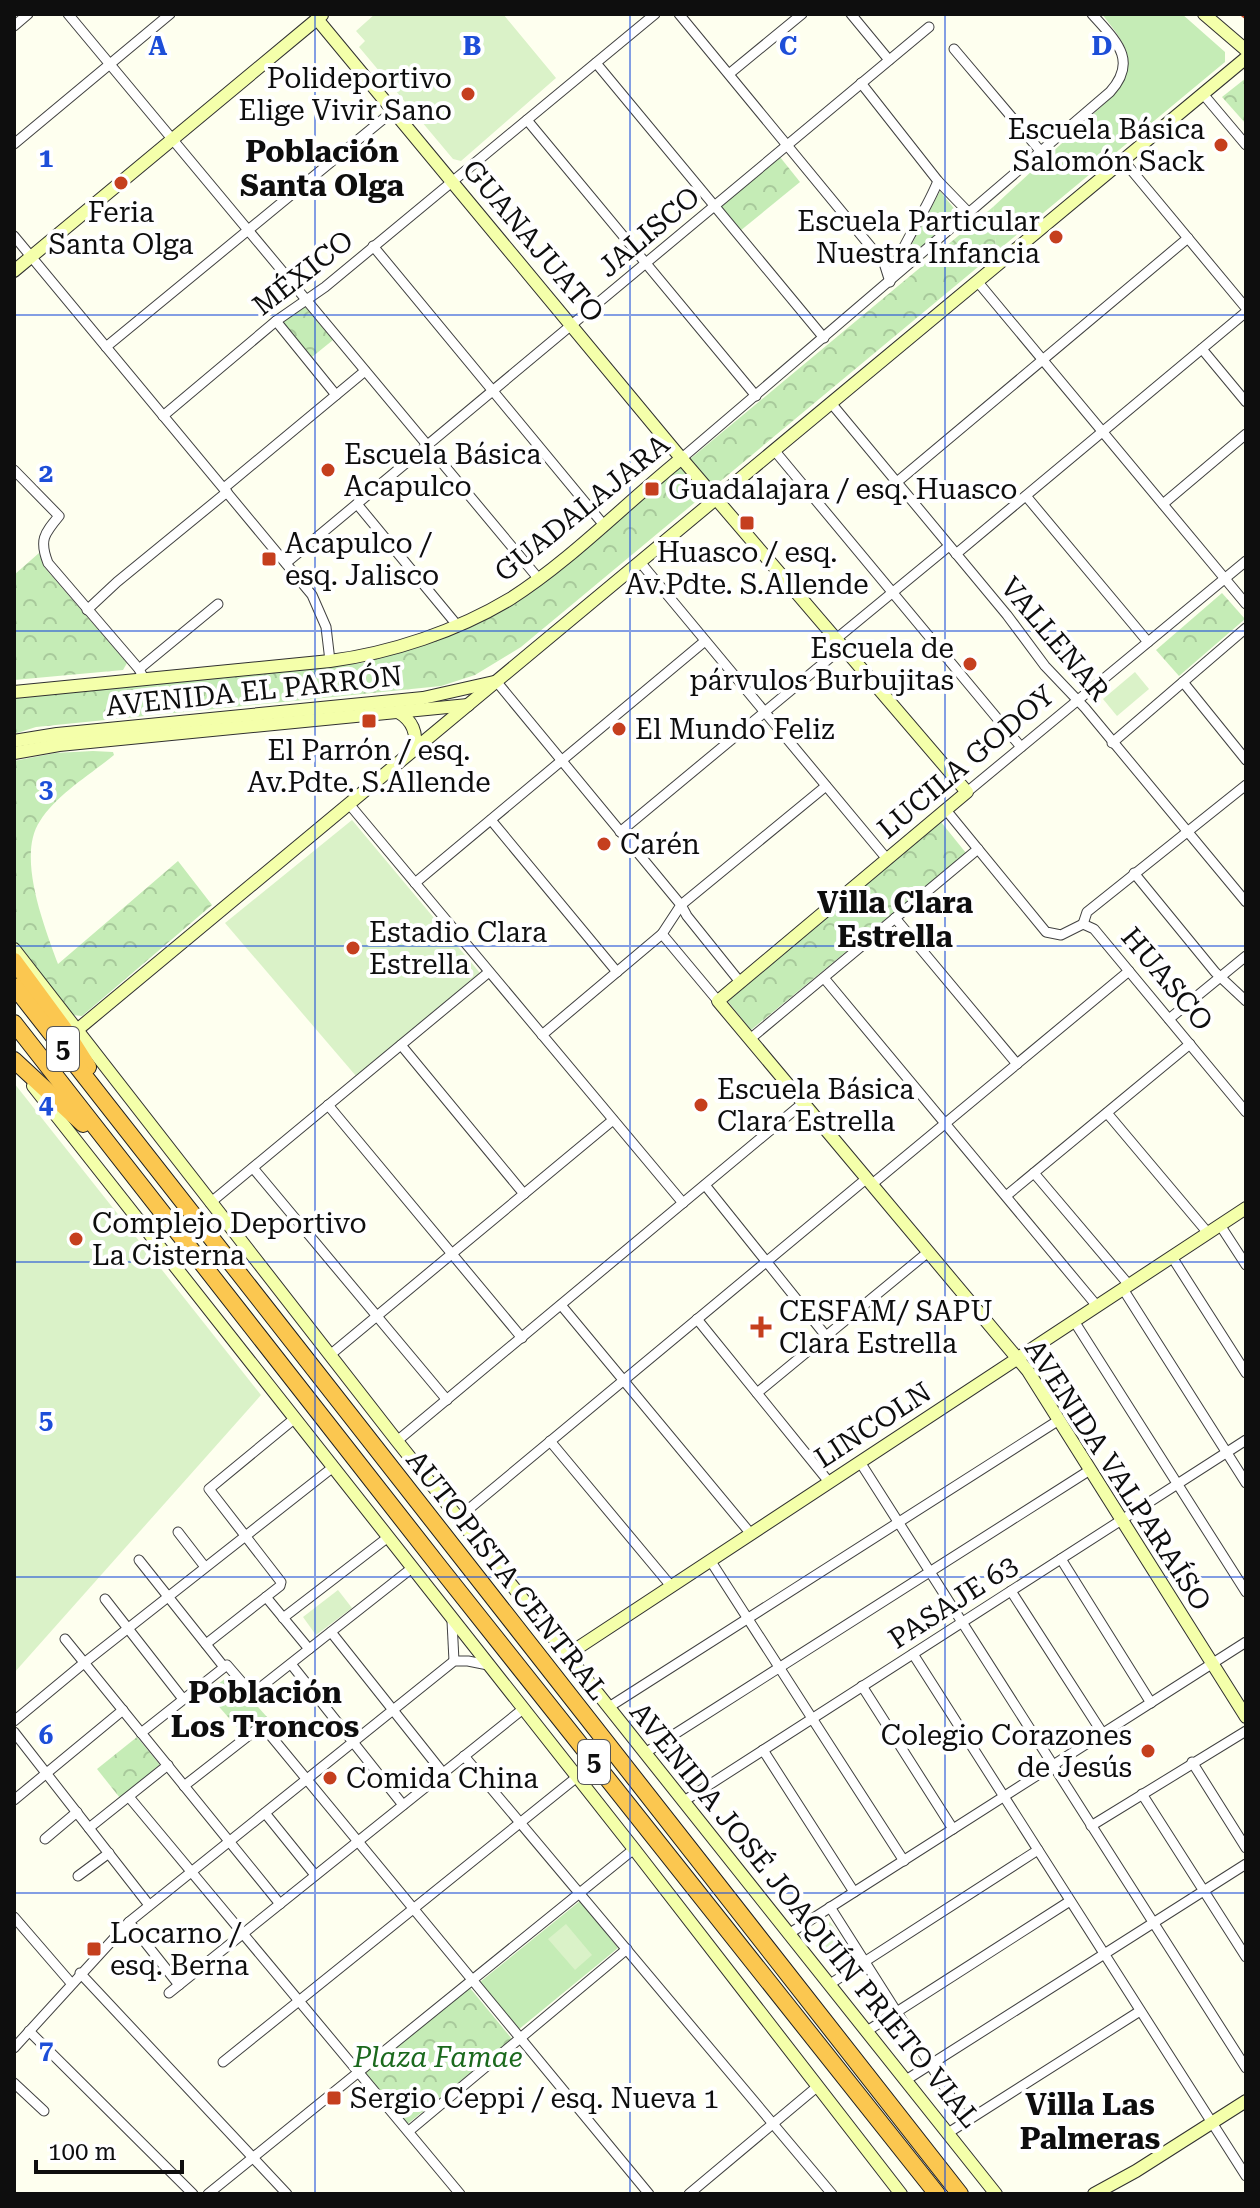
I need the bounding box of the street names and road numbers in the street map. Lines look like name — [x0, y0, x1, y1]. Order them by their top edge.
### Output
street label: GUANAJUATO — [456, 153, 610, 329]
street label: JALISCO — [592, 180, 706, 284]
street label: MÉXICO — [246, 223, 360, 322]
street label: GUADALAJARA — [488, 427, 676, 589]
street label: VALLENAR — [994, 570, 1116, 708]
street label: AVENIDA EL PARRÓN — [104, 658, 404, 723]
street label: LUCILA GODOY — [871, 679, 1061, 845]
street label: HUASCO — [1114, 921, 1220, 1037]
road number: 5 — [47, 1027, 79, 1071]
street label: AVENIDA VALPARAÍSO — [1018, 1333, 1219, 1617]
street label: LINCOLN — [809, 1375, 937, 1475]
street label: AUTOPISTA CENTRAL — [399, 1444, 615, 1706]
street label: PASAJE 63 — [883, 1548, 1023, 1656]
street label: AVENIDA JOSÉ JOAQUÍN PRIETO VIAL — [623, 1695, 988, 2134]
road number: 5 — [578, 1740, 610, 1784]

